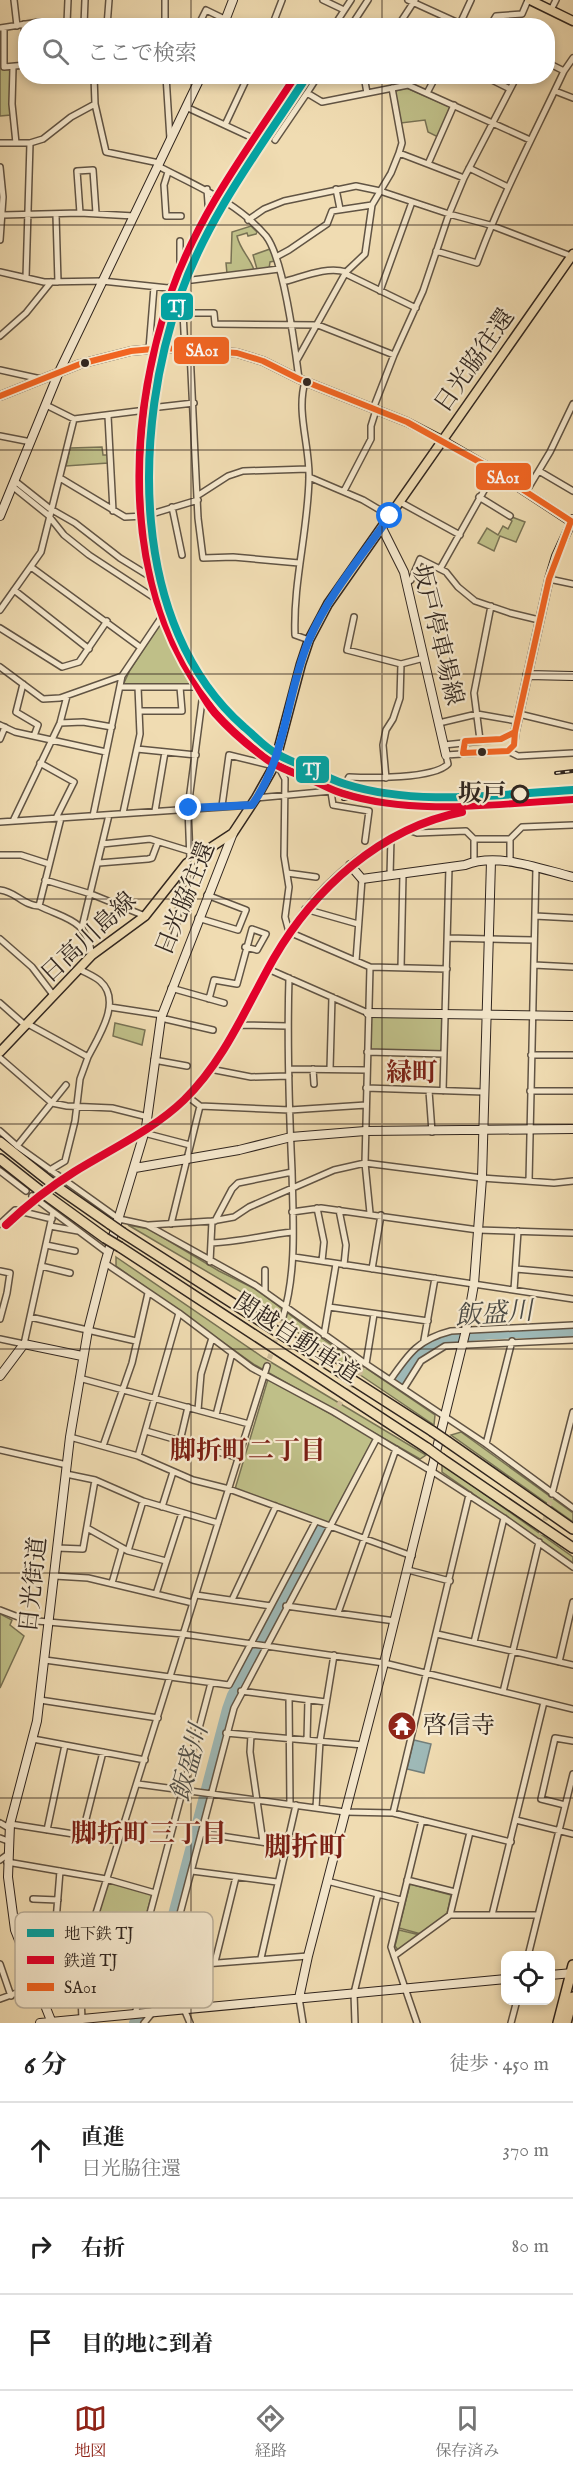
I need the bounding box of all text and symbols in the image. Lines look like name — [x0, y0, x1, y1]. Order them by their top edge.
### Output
search box — [18, 18, 555, 84]
icon: search — [39, 35, 72, 68]
text: ここで検索 — [87, 40, 197, 68]
line badge: TJ — [160, 292, 194, 321]
text: TJ — [167, 298, 187, 318]
street label: 日光脇往還 — [428, 303, 522, 419]
line badge: SA01 — [173, 336, 230, 365]
text: SA01 — [186, 342, 218, 362]
unlabelled marker — [79, 357, 91, 369]
unlabelled marker — [301, 376, 313, 388]
line badge: SA01 — [475, 462, 532, 491]
text: SA01 — [487, 469, 519, 489]
route start — [376, 502, 402, 528]
street label: 坂戸停車場線 — [405, 561, 469, 709]
unlabelled marker — [476, 746, 488, 758]
line badge: TJ — [295, 755, 330, 784]
text: TJ — [302, 761, 322, 781]
place label: 坂戸 — [458, 779, 506, 810]
marker: 坂戸 — [511, 785, 529, 803]
route end — [175, 794, 201, 820]
street label: 日光脇往還 — [149, 838, 223, 960]
street label: 日高川島線 — [35, 886, 143, 990]
district label: 緑町 — [386, 1057, 438, 1090]
street label: 関越自動車道 — [227, 1287, 365, 1391]
water label: 飯盛川 — [454, 1295, 537, 1333]
district label: 脚折町二丁目 — [170, 1435, 326, 1468]
street label: 日光街道 — [14, 1536, 54, 1634]
temple icon: 啓信寺 — [386, 1710, 418, 1742]
place label: 啓信寺 — [423, 1711, 495, 1742]
water label: 飯盛川 — [164, 1718, 217, 1805]
district label: 脚折町三丁目 — [71, 1818, 227, 1851]
district label: 脚折町 — [265, 1832, 346, 1866]
legend — [15, 1912, 213, 2008]
text: 地下鉄 TJ — [64, 1925, 134, 1945]
map controls — [501, 1951, 555, 2005]
button: locate — [501, 1951, 555, 2005]
text: 鉄道 TJ — [63, 1952, 118, 1972]
text: SA01 — [64, 1979, 97, 1999]
text: 6 分 — [24, 2049, 67, 2082]
text: 徒歩 · 450 m — [449, 2052, 549, 2077]
text: 直進 — [81, 2124, 125, 2152]
icon: ahead — [24, 2134, 57, 2167]
text: 370 m — [503, 2138, 549, 2163]
text: 日光脇往還 — [81, 2157, 181, 2182]
icon: right — [24, 2230, 57, 2263]
text: 80 m — [512, 2234, 549, 2259]
text: 右折 — [81, 2235, 125, 2263]
icon: arrive — [24, 2326, 57, 2359]
text: 目的地に到着 — [81, 2331, 213, 2359]
tab: 地図 — [74, 2402, 107, 2462]
tab: 経路 — [254, 2402, 287, 2462]
tab: 保存済み — [435, 2402, 499, 2462]

